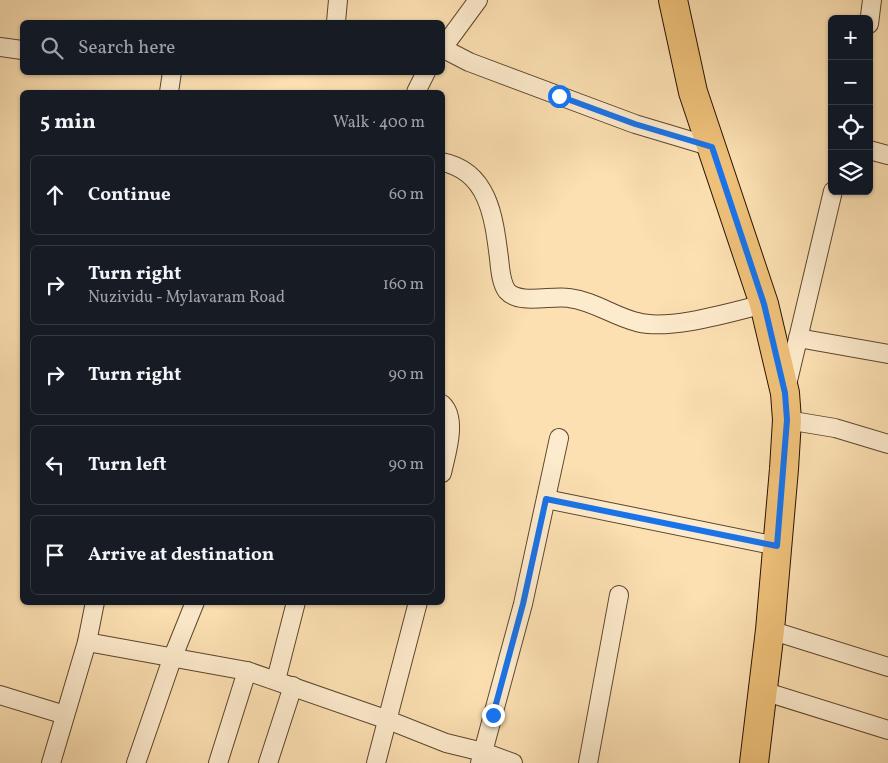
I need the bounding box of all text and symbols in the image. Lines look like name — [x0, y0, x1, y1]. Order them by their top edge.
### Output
map controls — [828, 15, 873, 195]
button: + — [828, 15, 873, 60]
search box — [20, 20, 445, 75]
icon: search — [38, 34, 66, 62]
text: Search here — [78, 35, 175, 61]
button: − — [828, 60, 873, 105]
route start — [548, 85, 571, 108]
button: locate — [828, 105, 873, 150]
text: 5 min — [40, 108, 96, 137]
text: Walk · 400 m — [333, 112, 425, 134]
button: layers — [828, 150, 873, 195]
icon: ahead — [41, 181, 69, 209]
text: Continue — [88, 182, 171, 208]
text: 60 m — [389, 184, 424, 206]
text: Turn right — [88, 261, 181, 287]
icon: right — [41, 271, 69, 299]
text: 160 m — [383, 274, 424, 296]
text: Nuzividu - Mylavaram Road — [88, 287, 285, 309]
icon: right — [41, 361, 69, 389]
text: Turn right — [88, 362, 181, 388]
text: 90 m — [388, 364, 424, 386]
icon: left — [41, 451, 69, 479]
text: Turn left — [88, 452, 167, 478]
text: 90 m — [388, 454, 424, 476]
icon: arrive — [41, 541, 69, 569]
text: Arrive at destination — [88, 542, 274, 568]
route end — [482, 704, 505, 727]

